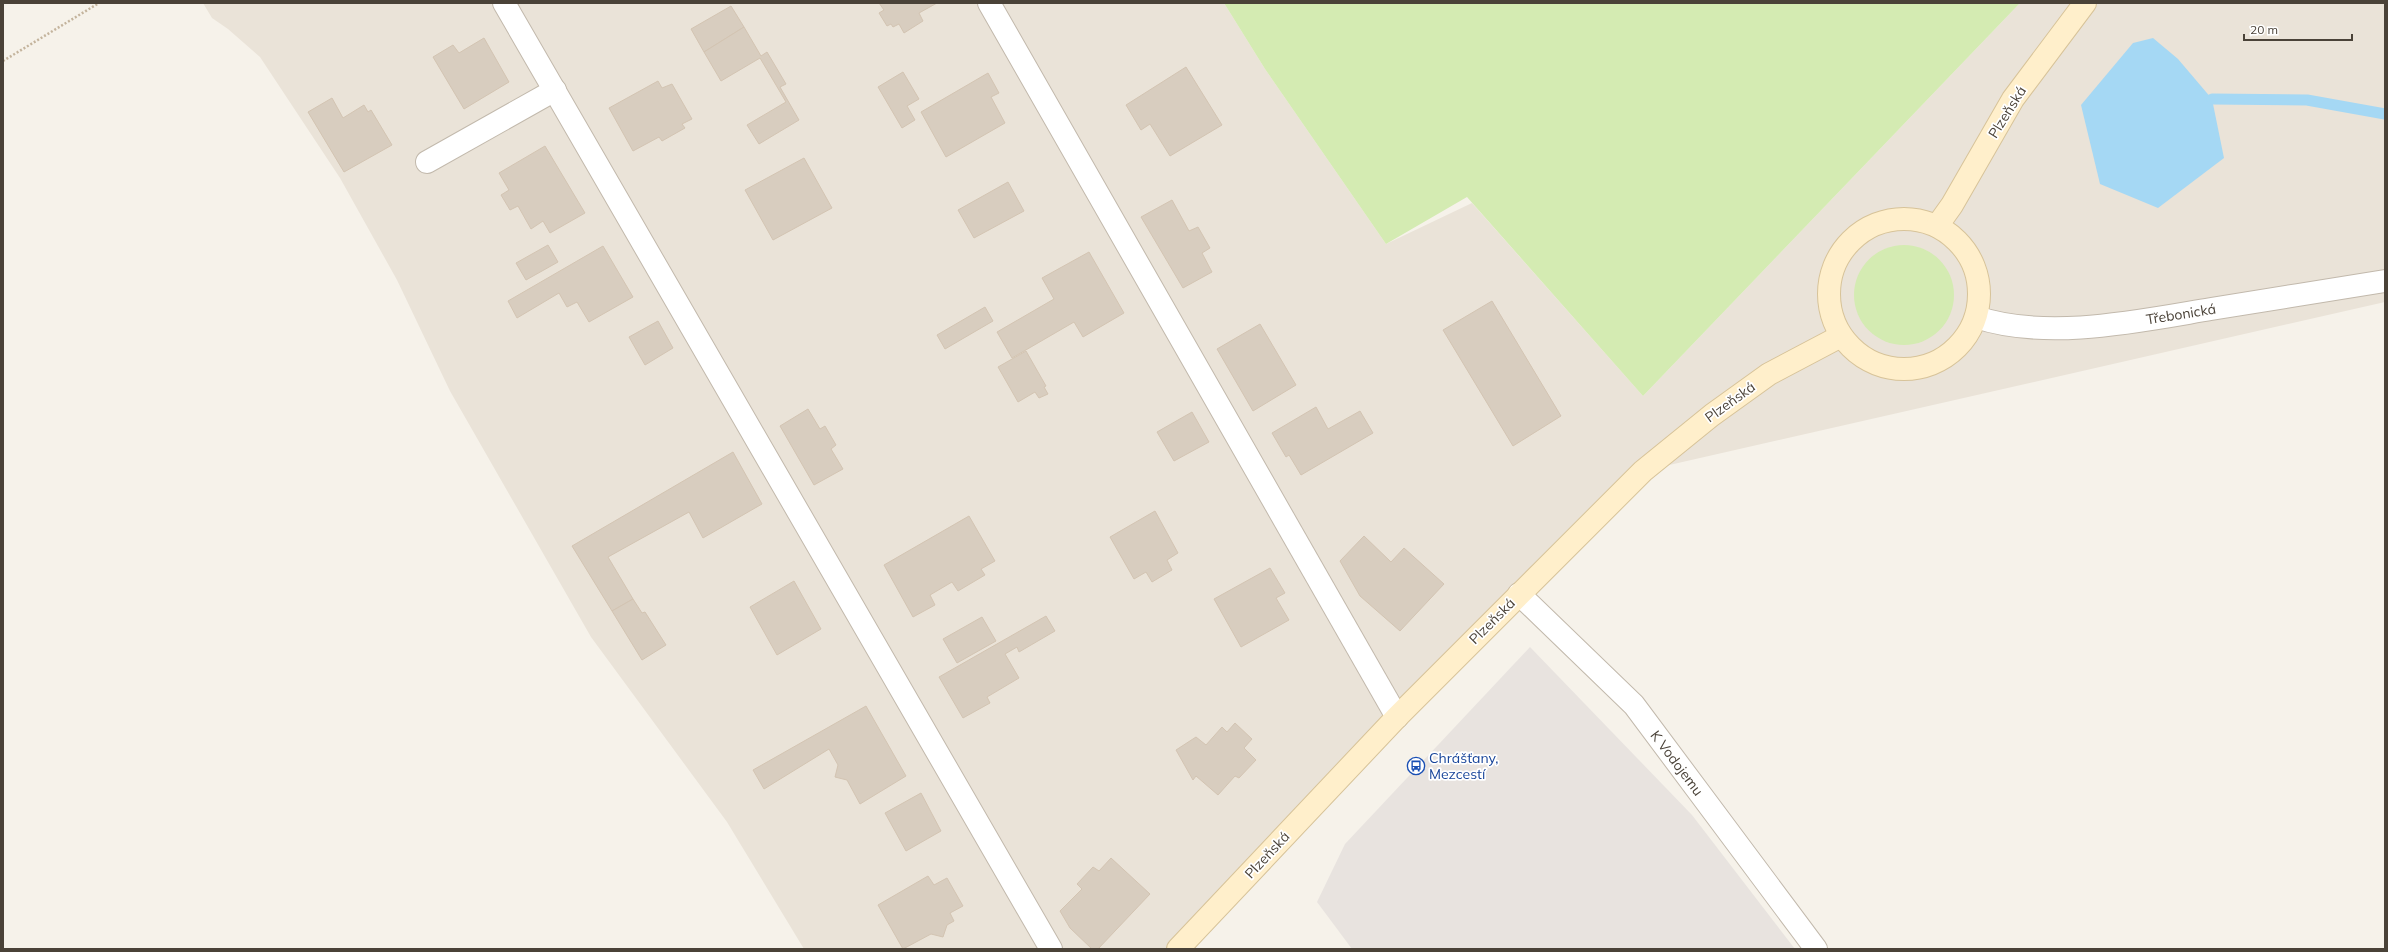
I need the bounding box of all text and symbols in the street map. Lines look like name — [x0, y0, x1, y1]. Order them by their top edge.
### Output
scale bar — [2244, 16, 2352, 42]
text: 20 m — [2250, 22, 2278, 37]
street label: Plzeňská — [1984, 83, 2030, 141]
street label: Třebonická — [2145, 300, 2217, 328]
street label: Plzeňská — [1701, 378, 1759, 426]
street label: Plzeňská — [1465, 594, 1519, 648]
street label: K Vodojemu — [1647, 727, 1707, 799]
place label: Chrášťany, Mezcestí — [1429, 749, 1499, 783]
bus stop icon: Chrášťany, Mezcestí — [1406, 756, 1426, 776]
street label: Plzeňská — [1241, 828, 1293, 882]

